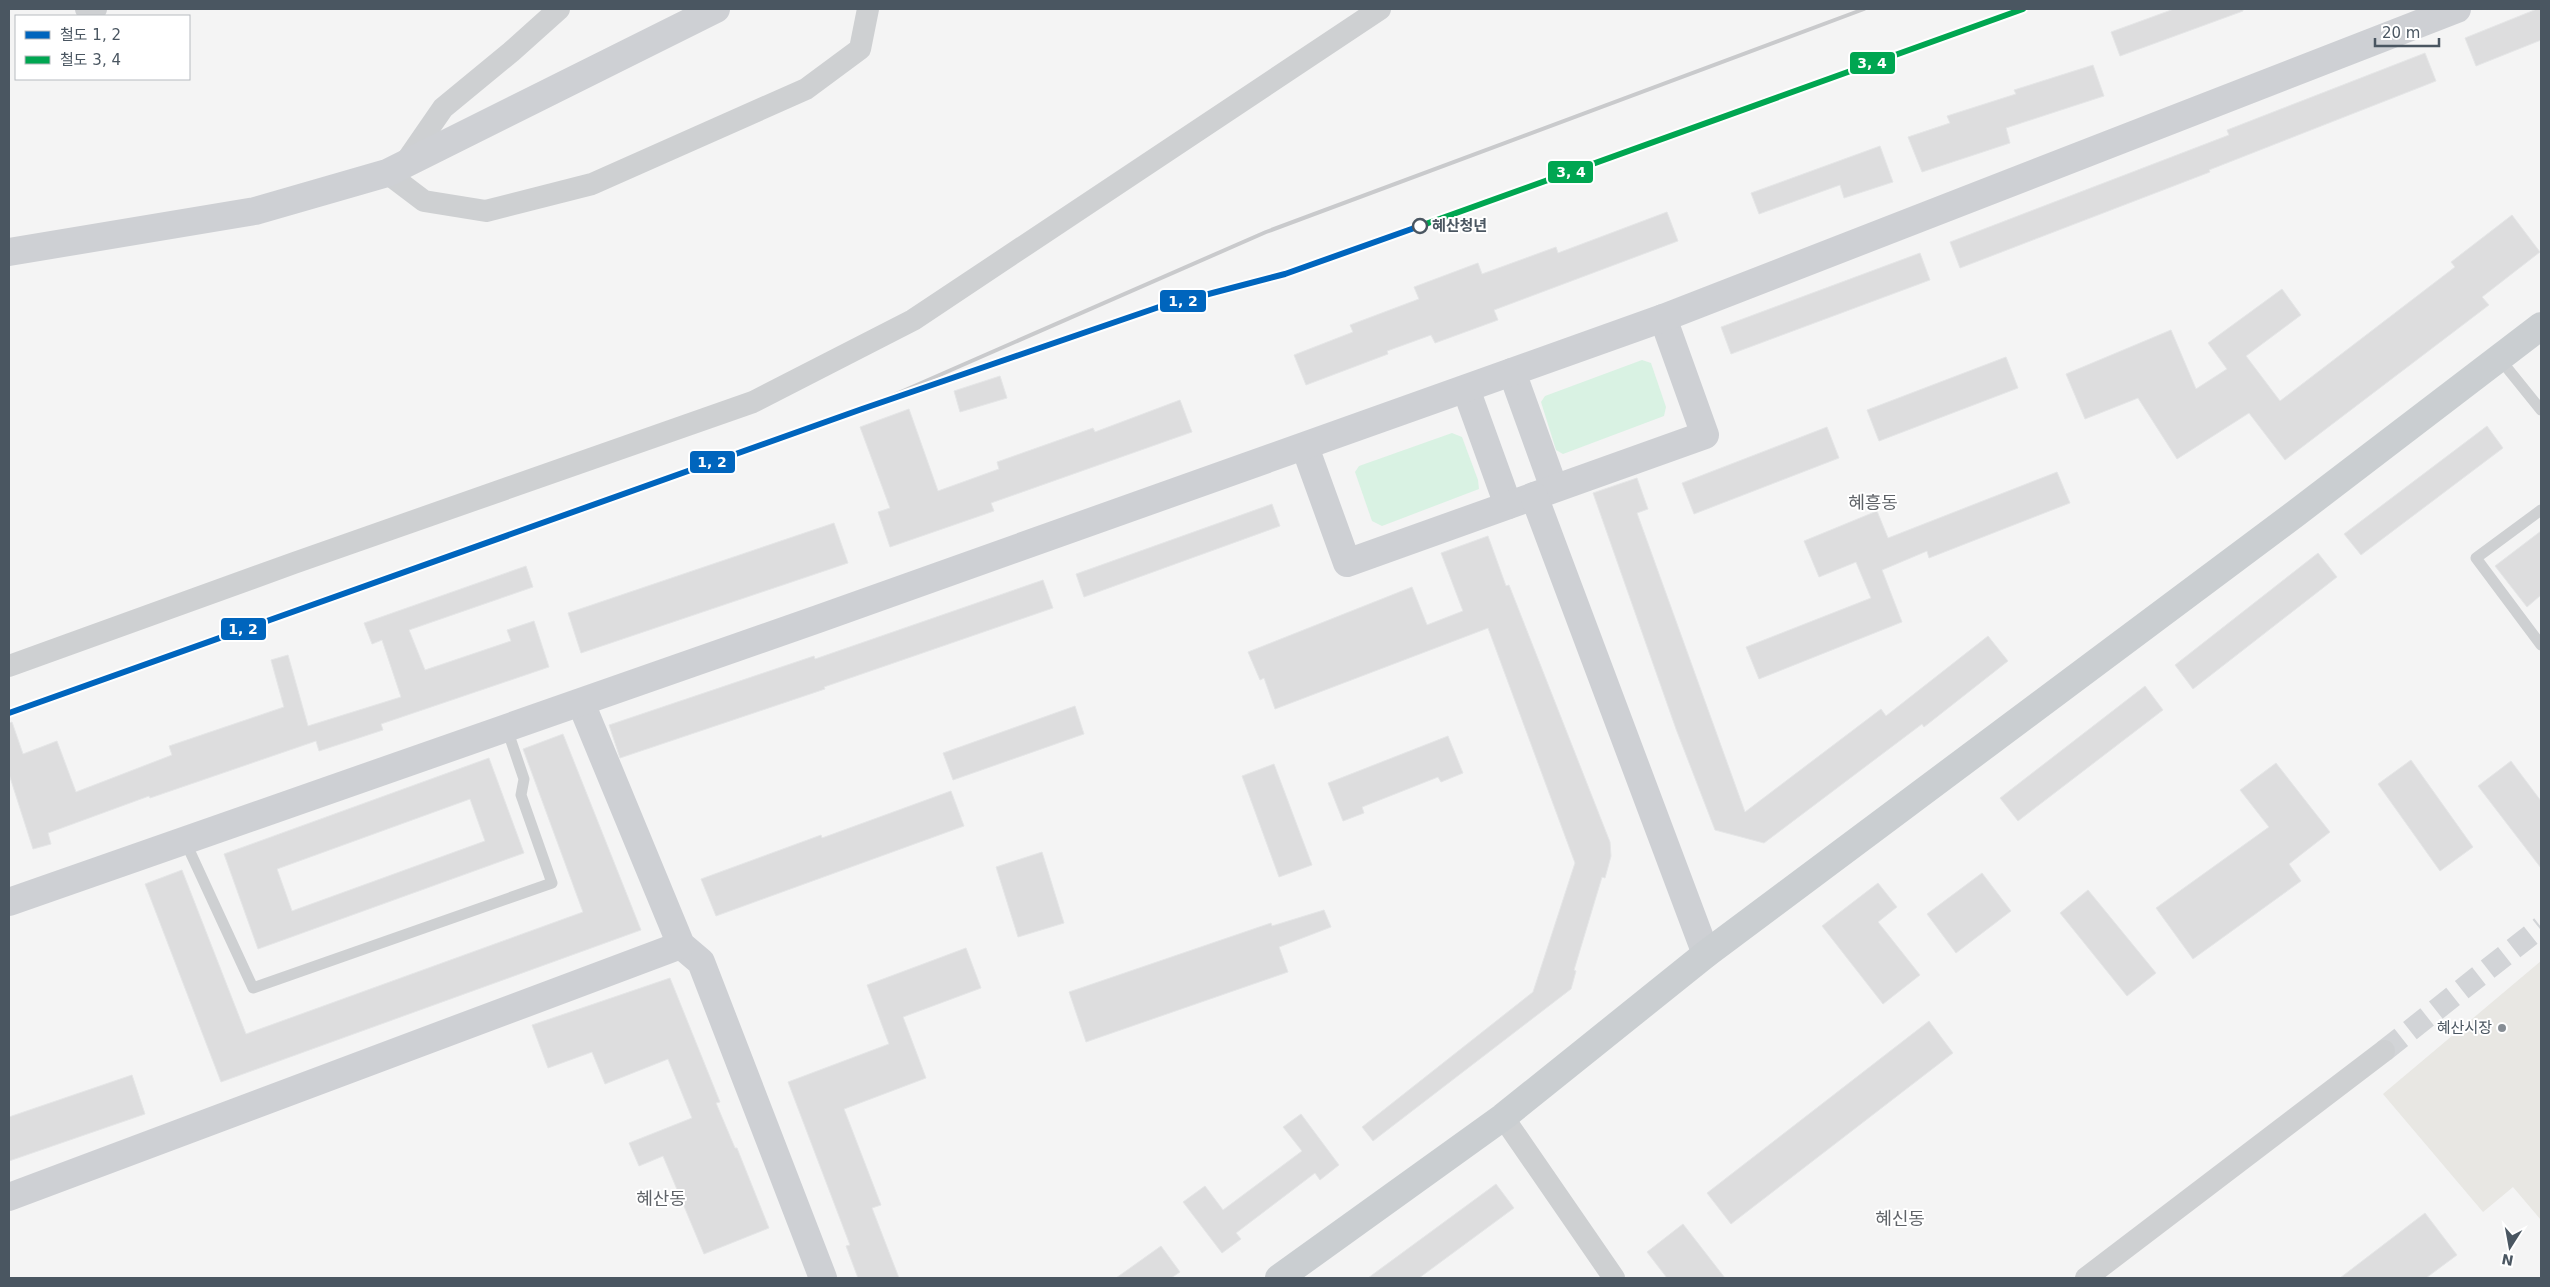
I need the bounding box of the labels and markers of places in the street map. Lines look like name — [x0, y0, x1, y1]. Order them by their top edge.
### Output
place label: 혜산청년 — [1432, 217, 1487, 235]
marker: 혜산청년 — [1412, 218, 1428, 234]
place label: 혜산시장 — [2437, 1019, 2492, 1037]
marker: 혜산시장 — [2496, 1022, 2508, 1034]

